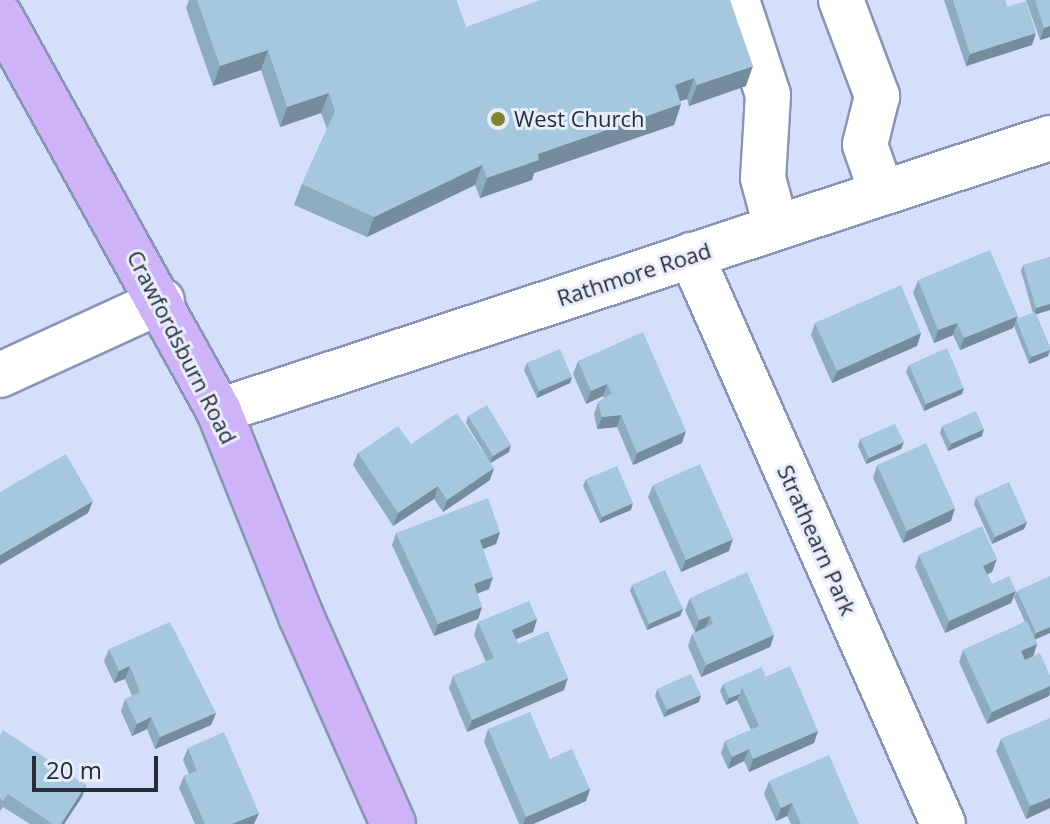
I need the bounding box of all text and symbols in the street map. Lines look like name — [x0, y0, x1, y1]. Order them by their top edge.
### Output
place label: West Church — [514, 106, 645, 132]
marker: West Church — [489, 110, 507, 128]
street label: Rathmore Road — [554, 237, 714, 311]
street label: Crawfordsburn Road — [122, 246, 242, 448]
street label: Strathearn Park — [772, 461, 862, 619]
scale bar — [36, 740, 162, 790]
text: 20 m — [46, 753, 102, 786]

